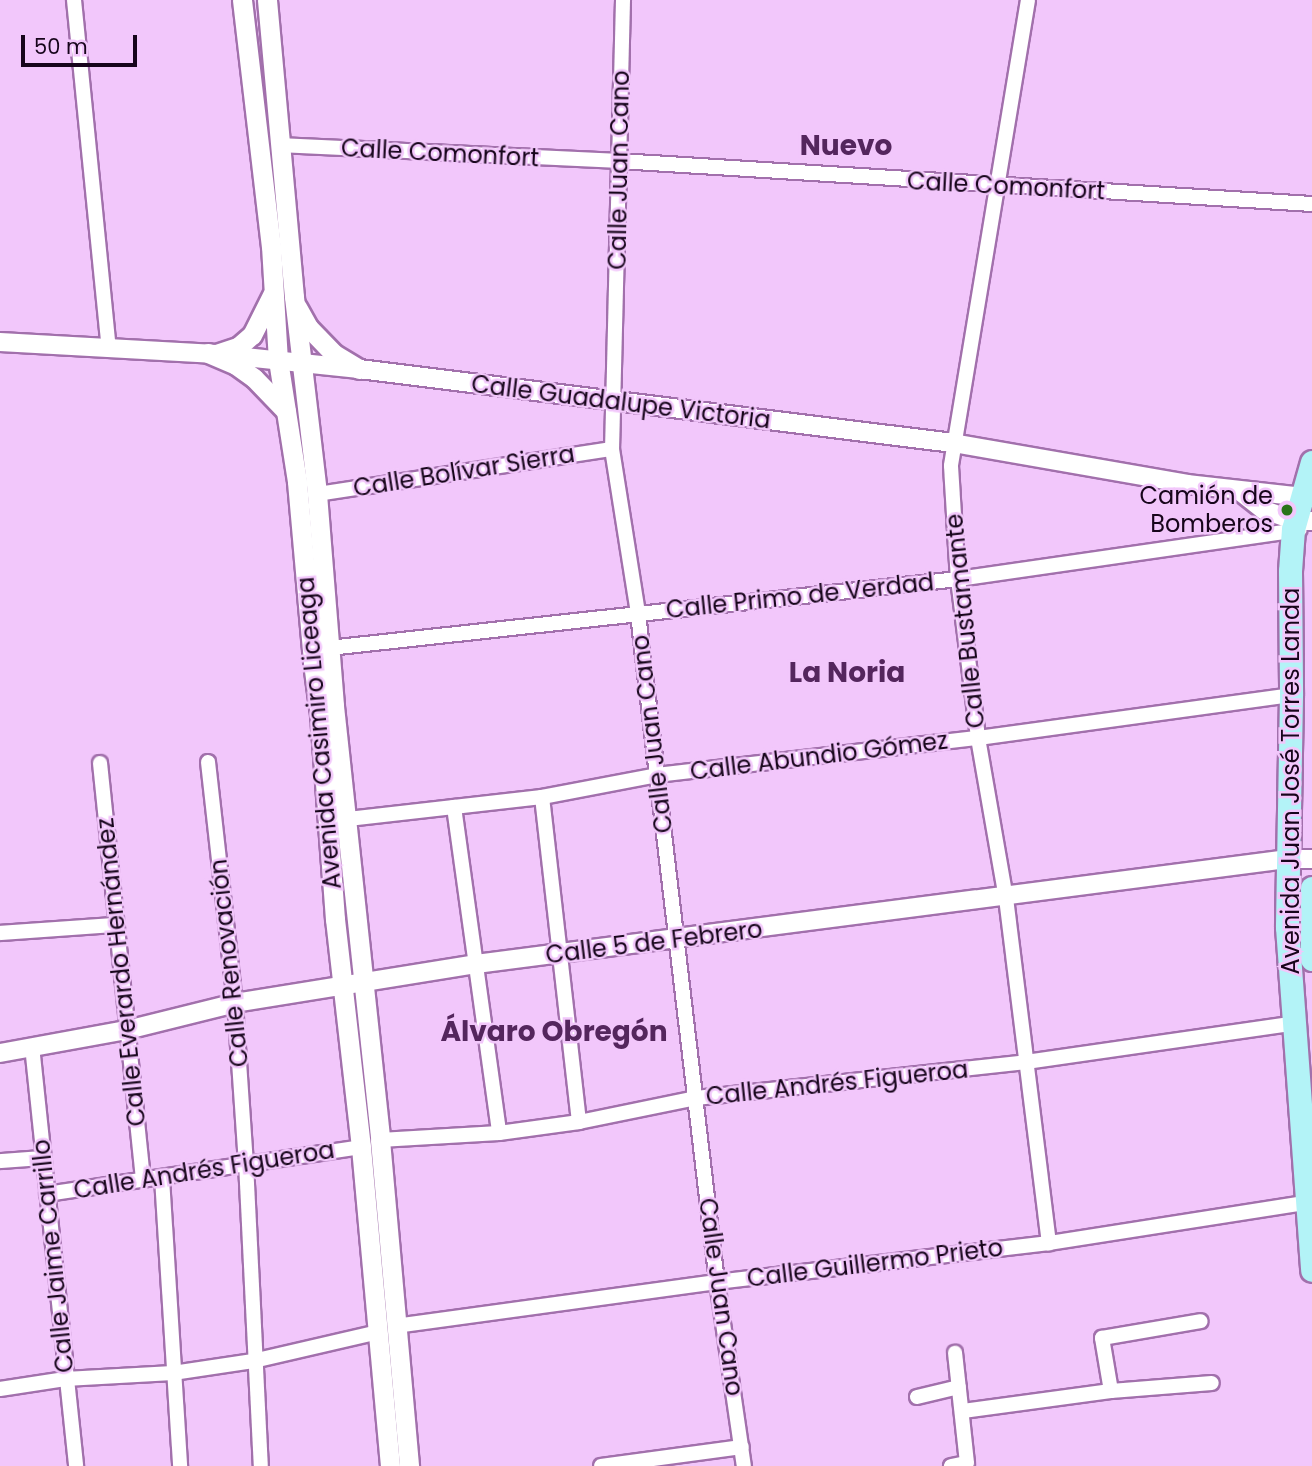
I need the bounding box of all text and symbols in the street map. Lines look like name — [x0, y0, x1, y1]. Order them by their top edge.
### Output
scale bar — [24, 21, 140, 65]
text: 50 m — [34, 32, 88, 61]
street label: Calle Juan Cano — [603, 70, 635, 270]
district label: Nuevo — [800, 129, 892, 163]
street label: Calle Comonfort — [340, 133, 540, 173]
street label: Calle Comonfort — [906, 166, 1106, 206]
street label: Calle Guadalupe Victoria — [470, 369, 772, 435]
street label: Calle Bolívar Sierra — [351, 439, 577, 503]
place label: Camión de Bomberos — [1139, 482, 1273, 538]
marker: Camión de Bomberos — [1279, 502, 1295, 518]
street label: Calle Bustamante — [939, 512, 991, 730]
street label: Calle Primo de Verdad — [665, 568, 935, 624]
street label: Avenida Casimiro Liceaga — [291, 576, 347, 890]
street label: Avenida Juan José Torres Landa — [1277, 587, 1305, 975]
street label: Calle Juan Cano — [626, 633, 678, 835]
district label: La Noria — [789, 656, 905, 690]
street label: Calle Abundio Gómez — [689, 726, 949, 786]
street label: Calle Everardo Hernández — [90, 816, 152, 1128]
street label: Calle Renovación — [204, 858, 254, 1068]
street label: Calle 5 de Febrero — [544, 914, 764, 970]
district label: Álvaro Obregón — [440, 1015, 668, 1049]
street label: Calle Andrés Figueroa — [705, 1055, 969, 1111]
street label: Calle Andrés Figueroa — [72, 1135, 336, 1205]
street label: Calle Jaime Carrillo — [26, 1138, 80, 1374]
street label: Calle Juan Cano — [693, 1196, 749, 1398]
street label: Calle Guillermo Prieto — [745, 1233, 1005, 1293]

